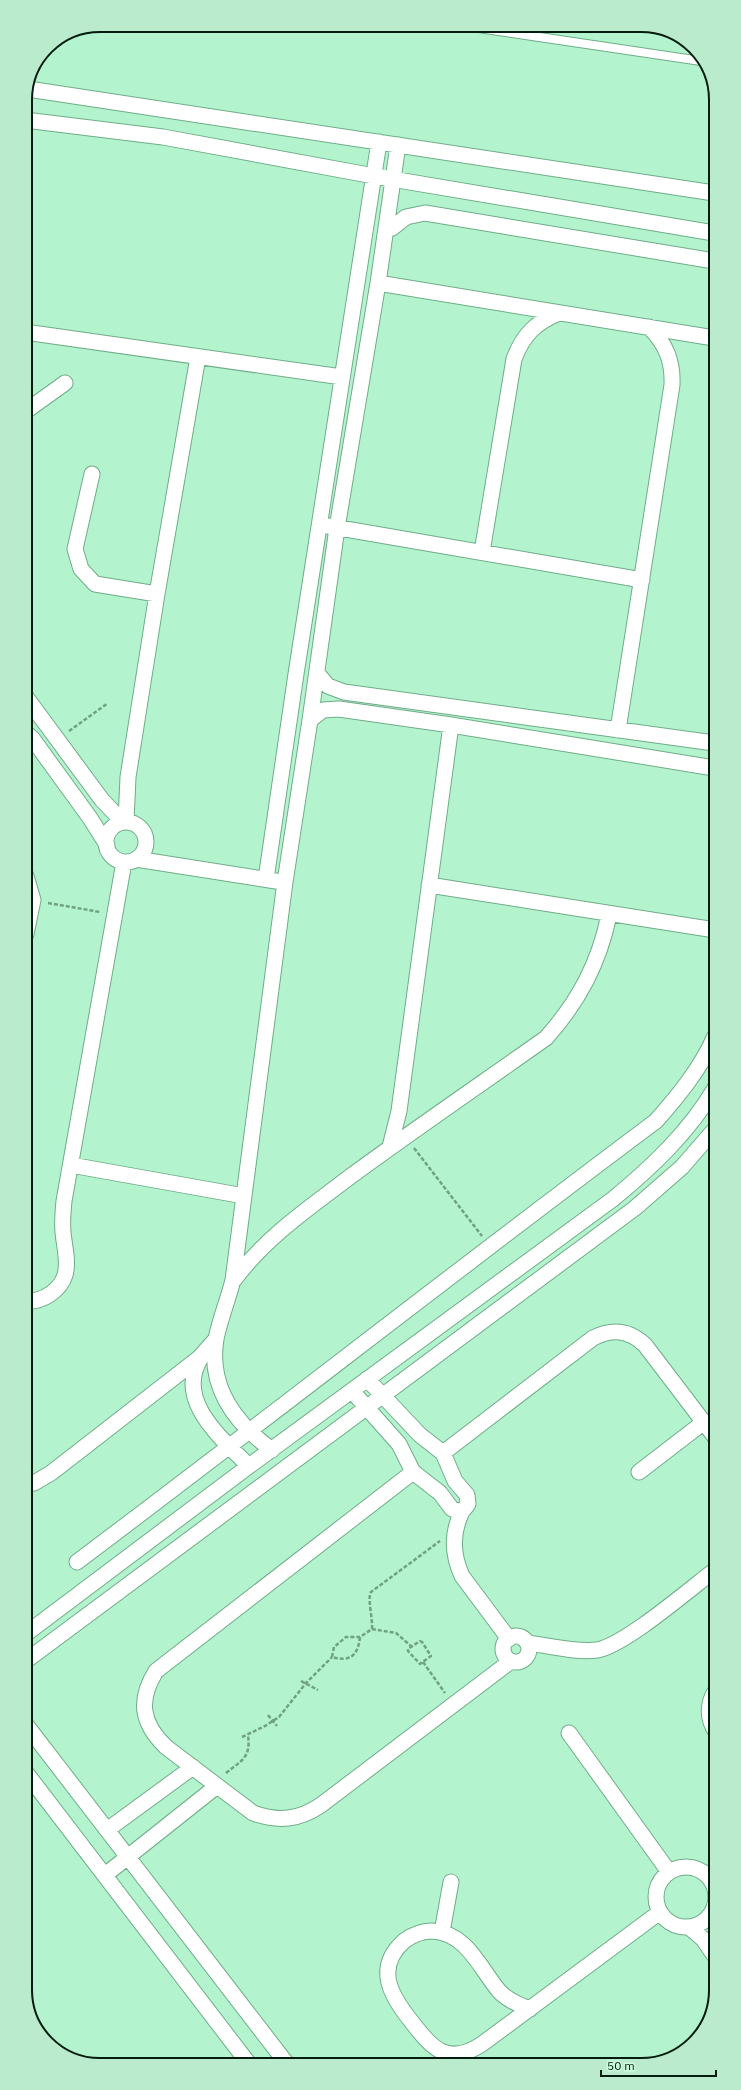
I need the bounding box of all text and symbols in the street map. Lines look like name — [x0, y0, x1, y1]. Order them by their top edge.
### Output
scale bar — [601, 2052, 716, 2078]
text: 50 m — [607, 2058, 635, 2073]

